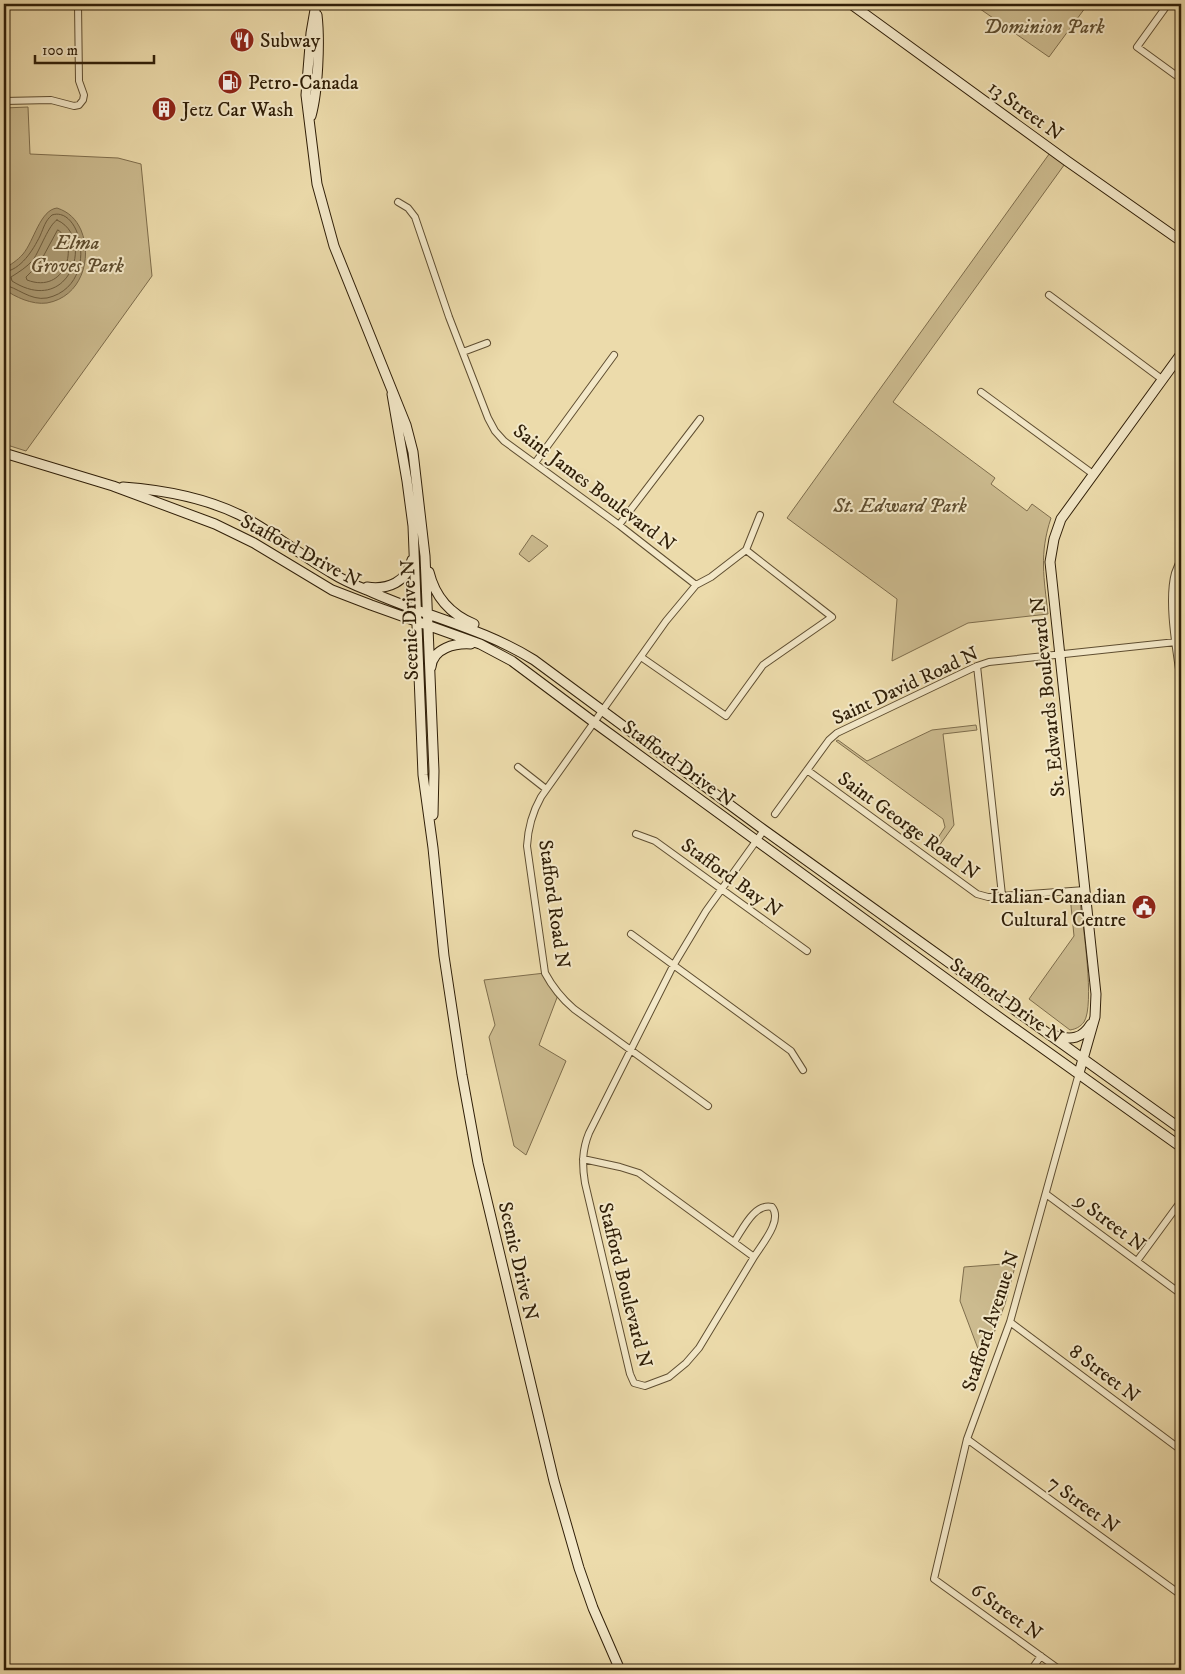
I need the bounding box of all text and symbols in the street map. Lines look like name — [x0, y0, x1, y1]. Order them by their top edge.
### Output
park label: Dominion Park — [983, 15, 1105, 40]
restaurant icon: Subway — [229, 27, 255, 53]
place label: Subway — [260, 29, 321, 54]
scale bar — [35, 32, 154, 64]
text: 100 m — [42, 41, 78, 60]
fuel station icon: Petro-Canada — [217, 69, 243, 95]
place label: Petro-Canada — [248, 71, 359, 96]
street label: 13 Street N — [983, 76, 1068, 147]
building icon: Jetz Car Wash — [151, 96, 177, 122]
place label: Jetz Car Wash — [180, 98, 294, 123]
park label: Elma Groves Park — [30, 231, 124, 279]
street label: Saint James Boulevard N — [508, 419, 680, 557]
park label: St. Edward Park — [832, 494, 967, 519]
street label: Stafford Drive N — [236, 509, 365, 594]
street label: Scenic Drive N — [396, 559, 425, 681]
street label: St. Edwards Boulevard N — [1026, 595, 1071, 798]
street label: Saint David Road N — [828, 641, 983, 731]
street label: Stafford Drive N — [617, 715, 739, 813]
street label: Saint George Road N — [832, 766, 984, 886]
street label: Stafford Bay N — [676, 833, 787, 923]
street label: Stafford Road N — [532, 838, 575, 970]
place label: Italian-Canadian Cultural Centre — [990, 885, 1127, 933]
public building icon: Italian-Canadian Cultural Centre — [1131, 894, 1157, 920]
street label: Stafford Drive N — [944, 953, 1068, 1050]
street label: 9 Street N — [1069, 1188, 1150, 1258]
street label: Scenic Drive N — [492, 1200, 543, 1323]
street label: Stafford Boulevard N — [592, 1200, 657, 1371]
street label: Stafford Avenue N — [957, 1248, 1026, 1395]
street label: 8 Street N — [1064, 1339, 1144, 1409]
street label: 7 Street N — [1042, 1471, 1124, 1540]
street label: 6 Street N — [965, 1578, 1047, 1647]

